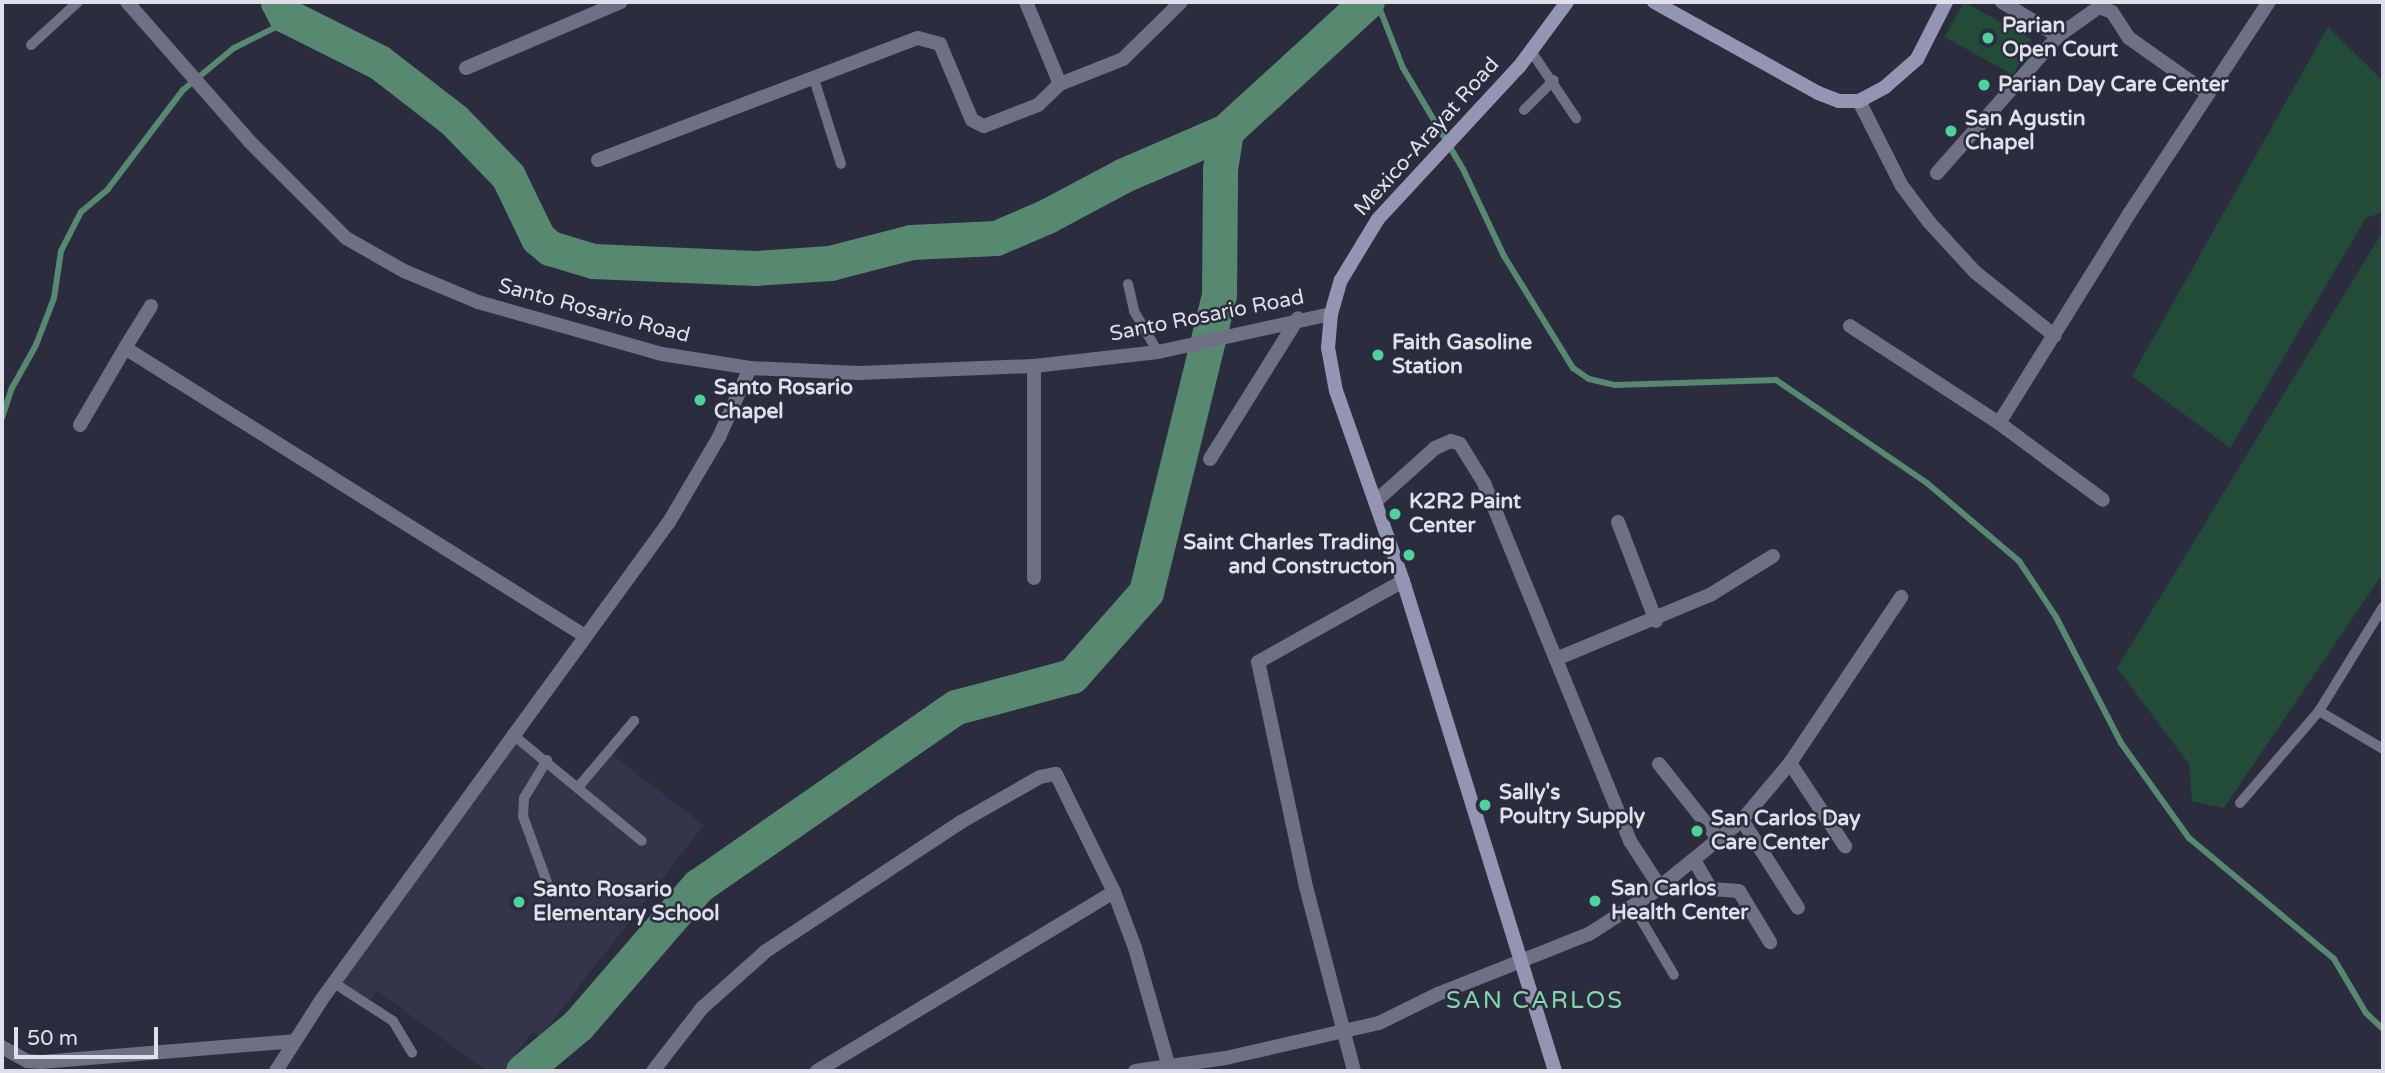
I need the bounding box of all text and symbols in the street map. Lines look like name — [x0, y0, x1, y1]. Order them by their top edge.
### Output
place label: Parian Open Court — [2002, 13, 2118, 63]
marker: Parian Open Court — [1980, 30, 1996, 46]
street label: Mexico-Arayat Road — [1349, 53, 1505, 221]
place label: Parian Day Care Center — [1998, 72, 2229, 98]
marker: Parian Day Care Center — [1976, 77, 1992, 93]
place label: San Agustin Chapel — [1965, 106, 2085, 156]
marker: San Agustin Chapel — [1943, 123, 1959, 139]
street label: Santo Rosario Road — [495, 273, 693, 349]
street label: Santo Rosario Road — [1108, 285, 1306, 347]
place label: Faith Gasoline Station — [1392, 330, 1532, 380]
marker: Faith Gasoline Station — [1370, 347, 1386, 363]
place label: Santo Rosario Chapel — [714, 375, 853, 425]
marker: Santo Rosario Chapel — [692, 392, 708, 408]
place label: K2R2 Paint Center — [1409, 489, 1521, 539]
marker: K2R2 Paint Center — [1387, 506, 1403, 522]
place label: Saint Charles Trading and Constructon — [1183, 530, 1395, 580]
marker: Saint Charles Trading and Constructon — [1401, 547, 1417, 563]
place label: Sally's Poultry Supply — [1499, 780, 1645, 830]
marker: Sally's Poultry Supply — [1477, 797, 1493, 813]
place label: San Carlos Day Care Center — [1711, 806, 1860, 856]
marker: San Carlos Day Care Center — [1689, 823, 1705, 839]
place label: San Carlos Health Center — [1611, 876, 1748, 926]
place label: Santo Rosario Elementary School — [533, 877, 720, 927]
marker: San Carlos Health Center — [1585, 891, 1605, 911]
marker: Santo Rosario Elementary School — [511, 894, 527, 910]
district label: SAN CARLOS — [1447, 987, 1623, 1015]
scale bar — [18, 1014, 161, 1058]
text: 50 m — [27, 1026, 78, 1051]

